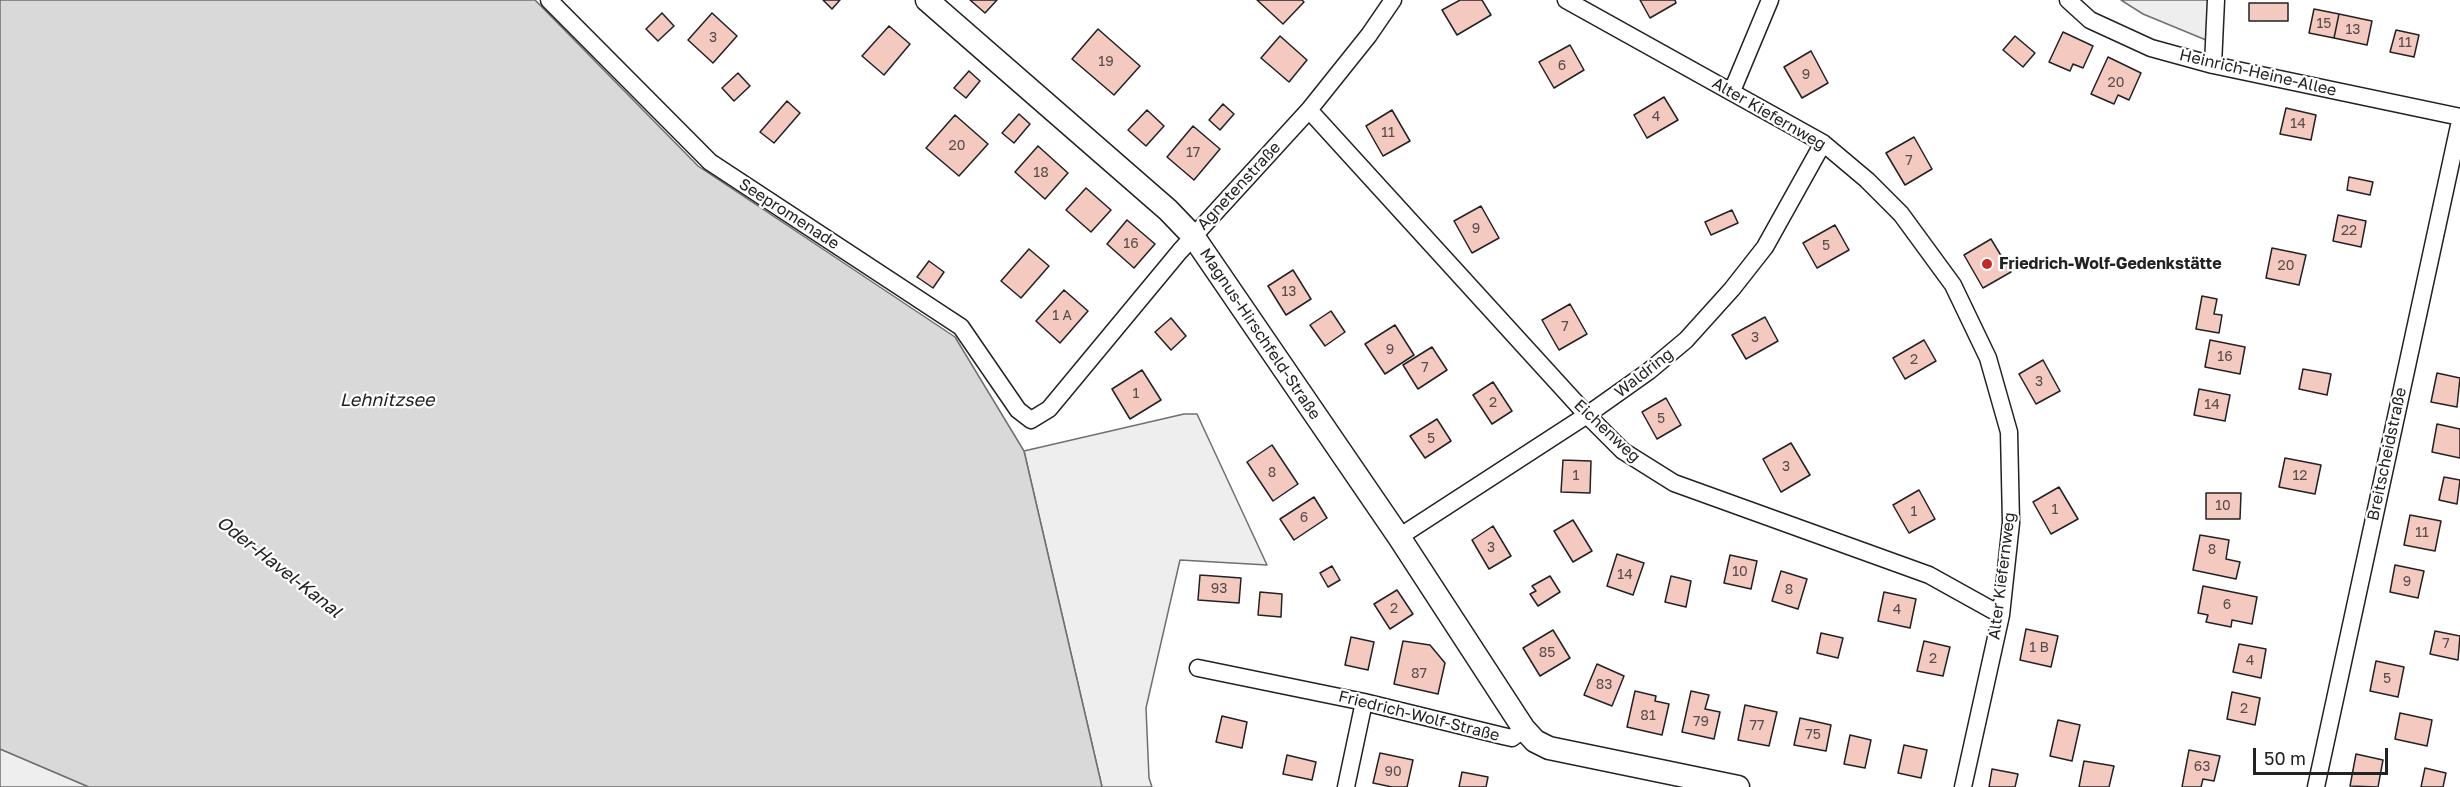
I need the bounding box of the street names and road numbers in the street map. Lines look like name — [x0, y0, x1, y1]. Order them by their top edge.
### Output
street label: Heinrich-Heine-Allee — [2178, 46, 2338, 100]
street label: Alter Kiefernweg — [1709, 74, 1829, 154]
street label: Agnetenstraße — [1193, 138, 1285, 234]
street label: Seepromenade — [735, 174, 843, 254]
street label: Magnus-Hirschfeld-Straße — [1195, 245, 1325, 423]
street label: Waldring — [1611, 344, 1677, 402]
street label: Breitscheidstraße — [2363, 386, 2411, 522]
street label: Eichenweg — [1570, 396, 1644, 466]
street label: Alter Kiefernweg — [1985, 511, 2019, 641]
street label: Friedrich-Wolf-Straße — [1337, 687, 1501, 745]

